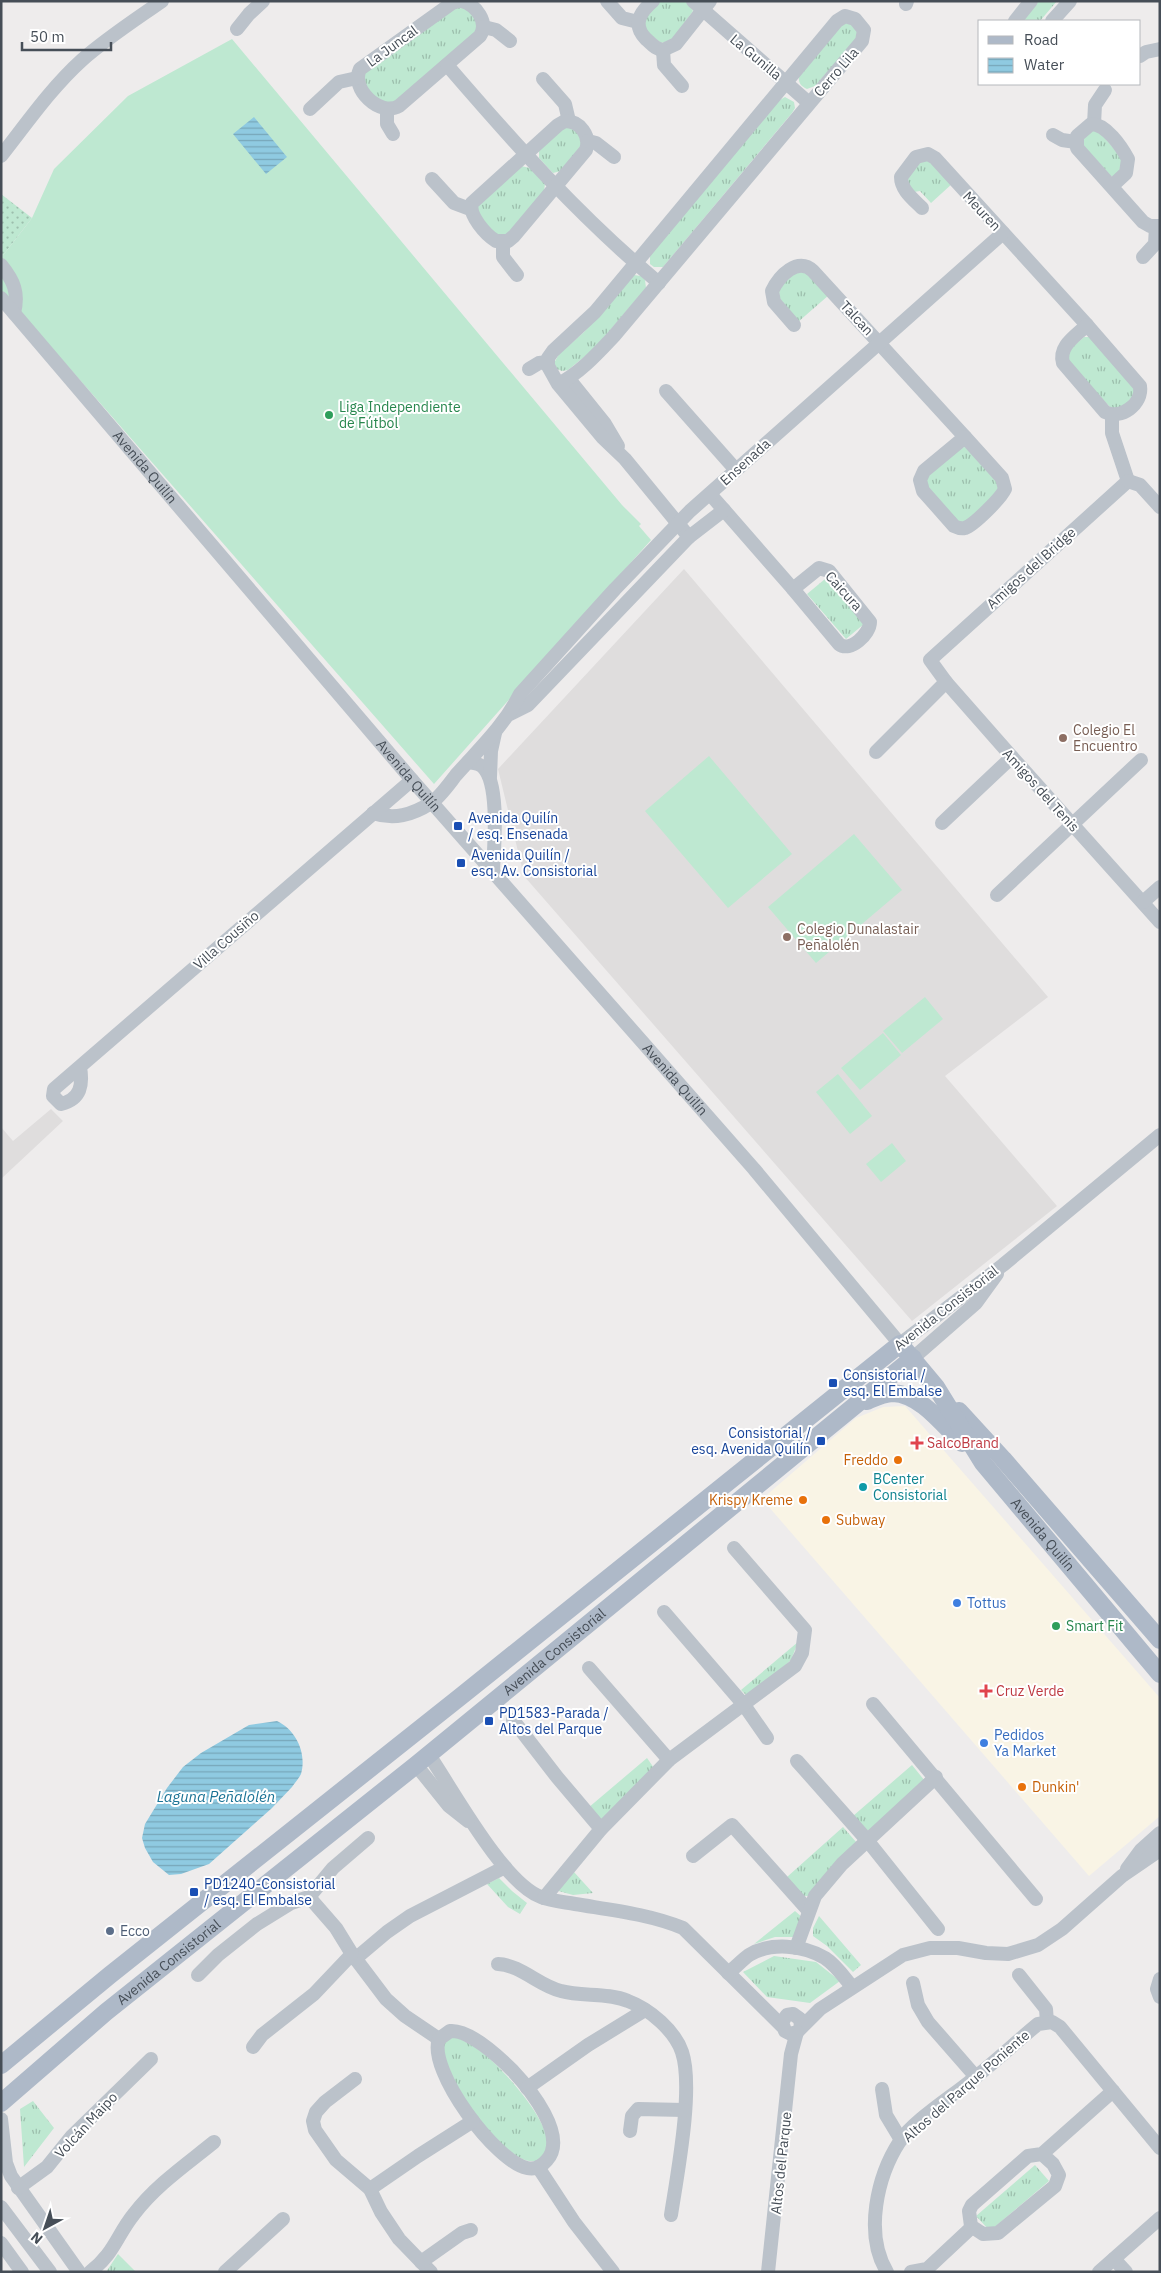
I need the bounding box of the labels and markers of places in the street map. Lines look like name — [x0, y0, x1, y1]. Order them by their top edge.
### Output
place label: Liga Independiente de Fútbol — [339, 398, 461, 432]
marker: Liga Independiente de Fútbol — [323, 409, 335, 421]
place label: Colegio El Encuentro — [1073, 721, 1138, 755]
marker: Colegio El Encuentro — [1057, 732, 1069, 744]
place label: Avenida Quilín / esq. Ensenada — [468, 809, 569, 843]
marker: Avenida Quilín / esq. Ensenada — [452, 820, 464, 832]
place label: Avenida Quilín / esq. Av. Consistorial — [471, 846, 597, 880]
marker: Avenida Quilín / esq. Av. Consistorial — [455, 857, 467, 869]
place label: Colegio Dunalastair Peñalolén — [797, 920, 919, 954]
marker: Colegio Dunalastair Peñalolén — [781, 931, 793, 943]
place label: Consistorial / esq. El Embalse — [843, 1366, 943, 1400]
marker: Consistorial / esq. El Embalse — [827, 1377, 839, 1389]
place label: Consistorial / esq. Avenida Quilín — [691, 1424, 811, 1458]
place label: SalcoBrand — [927, 1434, 999, 1452]
marker: Consistorial / esq. Avenida Quilín — [815, 1435, 827, 1447]
marker: SalcoBrand — [911, 1437, 923, 1449]
place label: Freddo — [844, 1451, 888, 1469]
marker: Freddo — [892, 1454, 904, 1466]
place label: BCenter Consistorial — [873, 1470, 947, 1504]
marker: BCenter Consistorial — [857, 1481, 869, 1493]
place label: Krispy Kreme — [709, 1491, 793, 1509]
marker: Krispy Kreme — [797, 1494, 809, 1506]
place label: Subway — [836, 1511, 885, 1529]
marker: Subway — [820, 1514, 832, 1526]
place label: Tottus — [967, 1594, 1007, 1612]
marker: Tottus — [951, 1597, 963, 1609]
place label: Smart Fit — [1066, 1617, 1124, 1635]
marker: Smart Fit — [1050, 1620, 1062, 1632]
place label: Cruz Verde — [996, 1682, 1065, 1700]
marker: Cruz Verde — [980, 1685, 992, 1697]
place label: PD1583-Parada / Altos del Parque — [499, 1704, 609, 1738]
marker: PD1583-Parada / Altos del Parque — [483, 1715, 495, 1727]
place label: Pedidos Ya Market — [994, 1726, 1056, 1760]
marker: Pedidos Ya Market — [978, 1737, 990, 1749]
place label: Dunkin' — [1032, 1778, 1079, 1796]
marker: Dunkin' — [1016, 1781, 1028, 1793]
place label: PD1240-Consistorial / esq. El Embalse — [204, 1875, 336, 1909]
marker: PD1240-Consistorial / esq. El Embalse — [188, 1886, 200, 1898]
place label: Ecco — [120, 1922, 150, 1940]
marker: Ecco — [104, 1925, 116, 1937]

